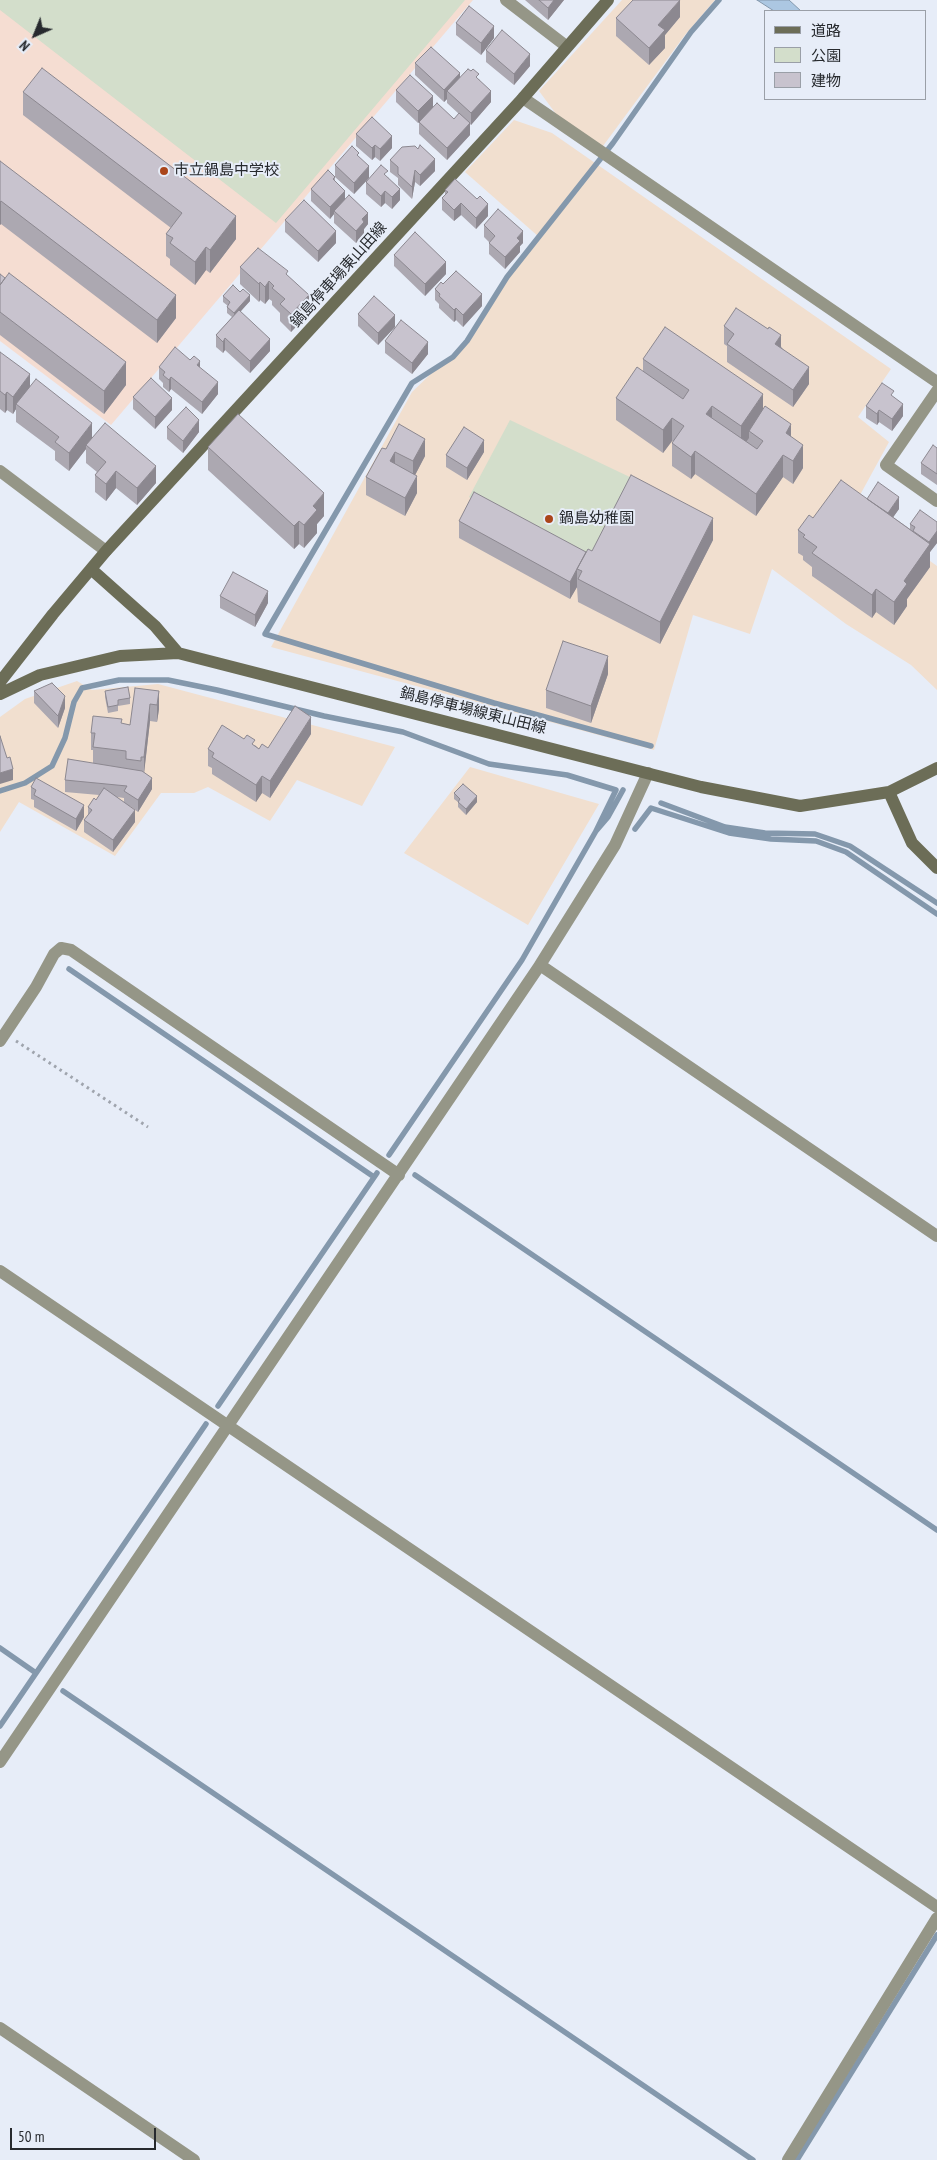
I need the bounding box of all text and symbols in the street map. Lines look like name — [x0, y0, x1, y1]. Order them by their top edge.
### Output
north arrow — [10, 10, 60, 60]
legend — [764, 10, 927, 100]
text: 道路 — [811, 21, 841, 40]
text: N — [16, 37, 34, 55]
text: 公園 — [811, 46, 841, 65]
text: 建物 — [811, 71, 841, 90]
place label: 市立鍋島中学校 — [174, 162, 279, 180]
marker: 市立鍋島中学校 — [158, 165, 170, 177]
street label: 鍋島停車場東山田線 — [287, 219, 391, 331]
place label: 鍋島幼稚園 — [559, 510, 634, 528]
marker: 鍋島幼稚園 — [543, 513, 555, 525]
street label: 鍋島停車場線東山田線 — [398, 684, 548, 738]
scale bar — [12, 2118, 159, 2150]
text: 50 m — [18, 2127, 44, 2146]

